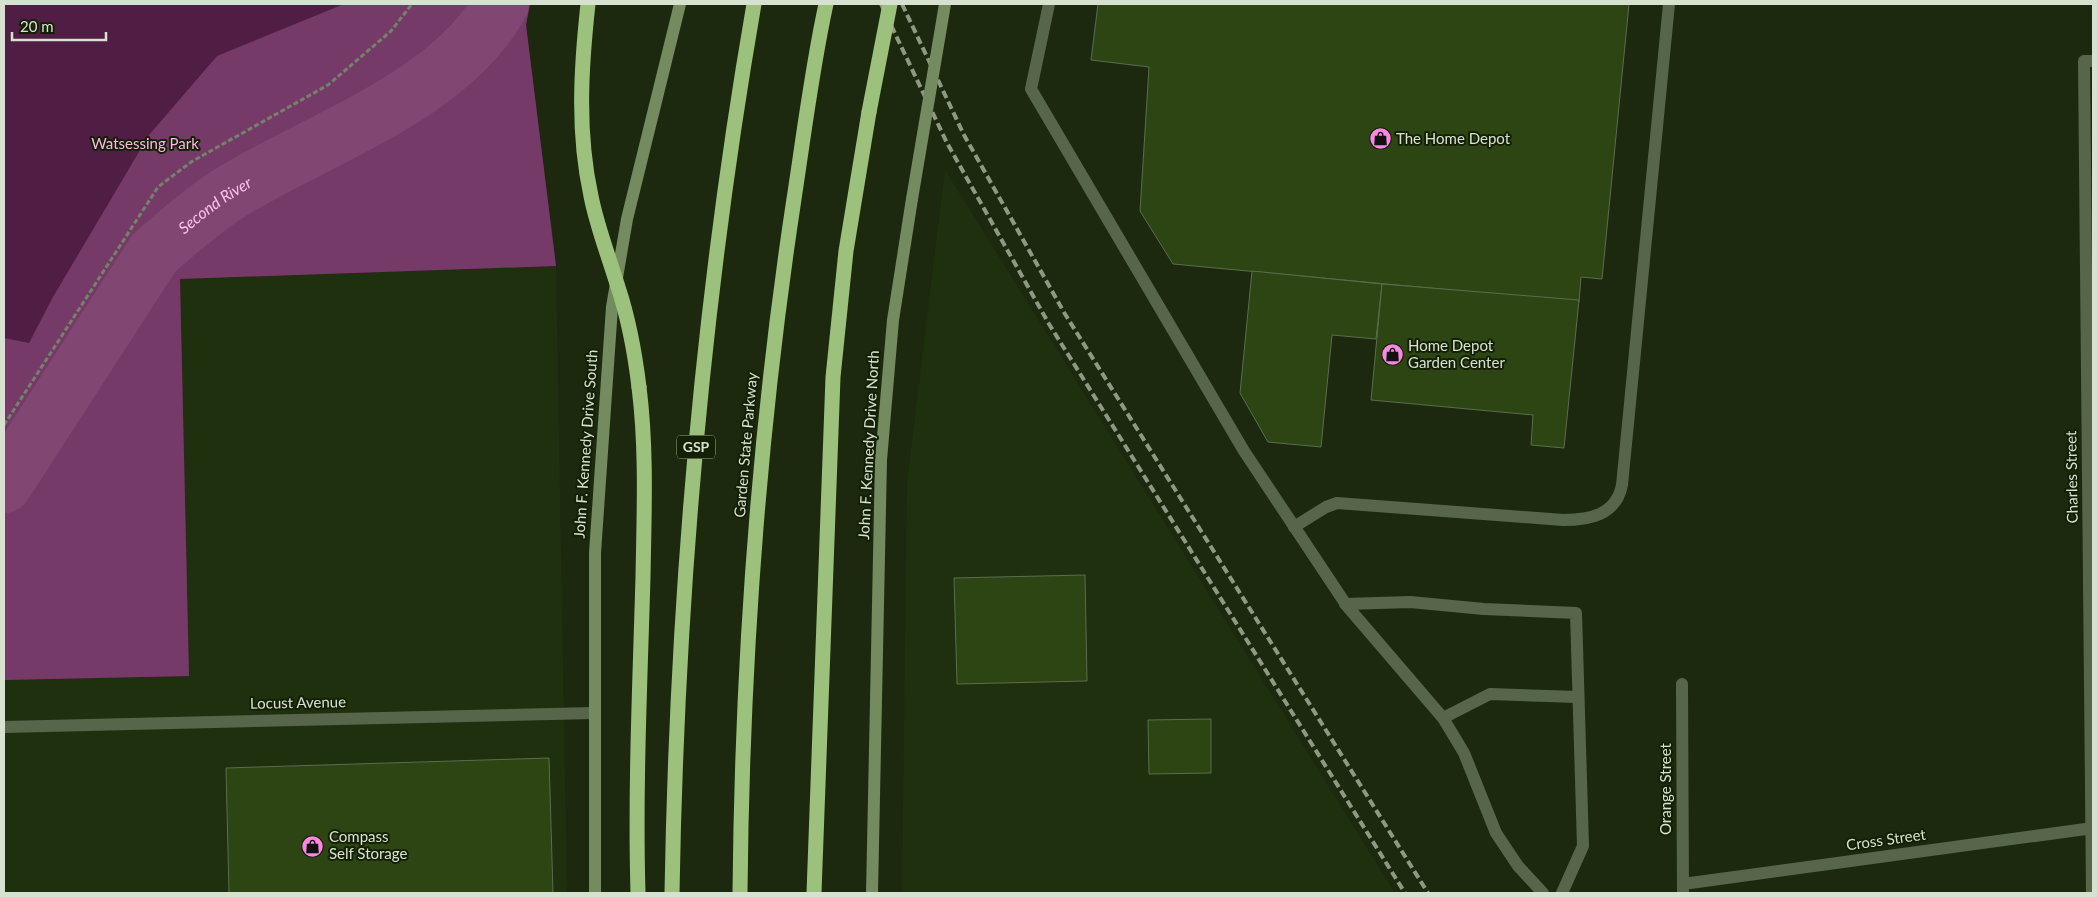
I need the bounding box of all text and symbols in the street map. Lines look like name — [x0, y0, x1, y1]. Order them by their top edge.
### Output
scale bar — [12, 10, 106, 42]
text: 20 m — [20, 17, 54, 35]
shop icon: The Home Depot — [1368, 127, 1392, 151]
place label: The Home Depot — [1396, 129, 1511, 147]
park label: Watsessing Park — [91, 134, 199, 152]
water label: Second River — [174, 172, 255, 237]
place label: Home Depot Garden Center — [1408, 336, 1505, 371]
shop icon: Home Depot Garden Center — [1380, 343, 1404, 367]
street label: John F. Kennedy Drive South — [569, 349, 601, 539]
street label: John F. Kennedy Drive North — [854, 350, 882, 540]
street label: Garden State Parkway — [730, 371, 760, 518]
street label: Charles Street — [2061, 430, 2081, 523]
road number: GSP — [677, 436, 715, 458]
street label: Locust Avenue — [250, 692, 346, 712]
street label: Orange Street — [1656, 742, 1674, 835]
street label: Cross Street — [1845, 824, 1927, 853]
place label: Compass Self Storage — [329, 827, 407, 862]
shop icon: Compass Self Storage — [301, 834, 325, 858]

